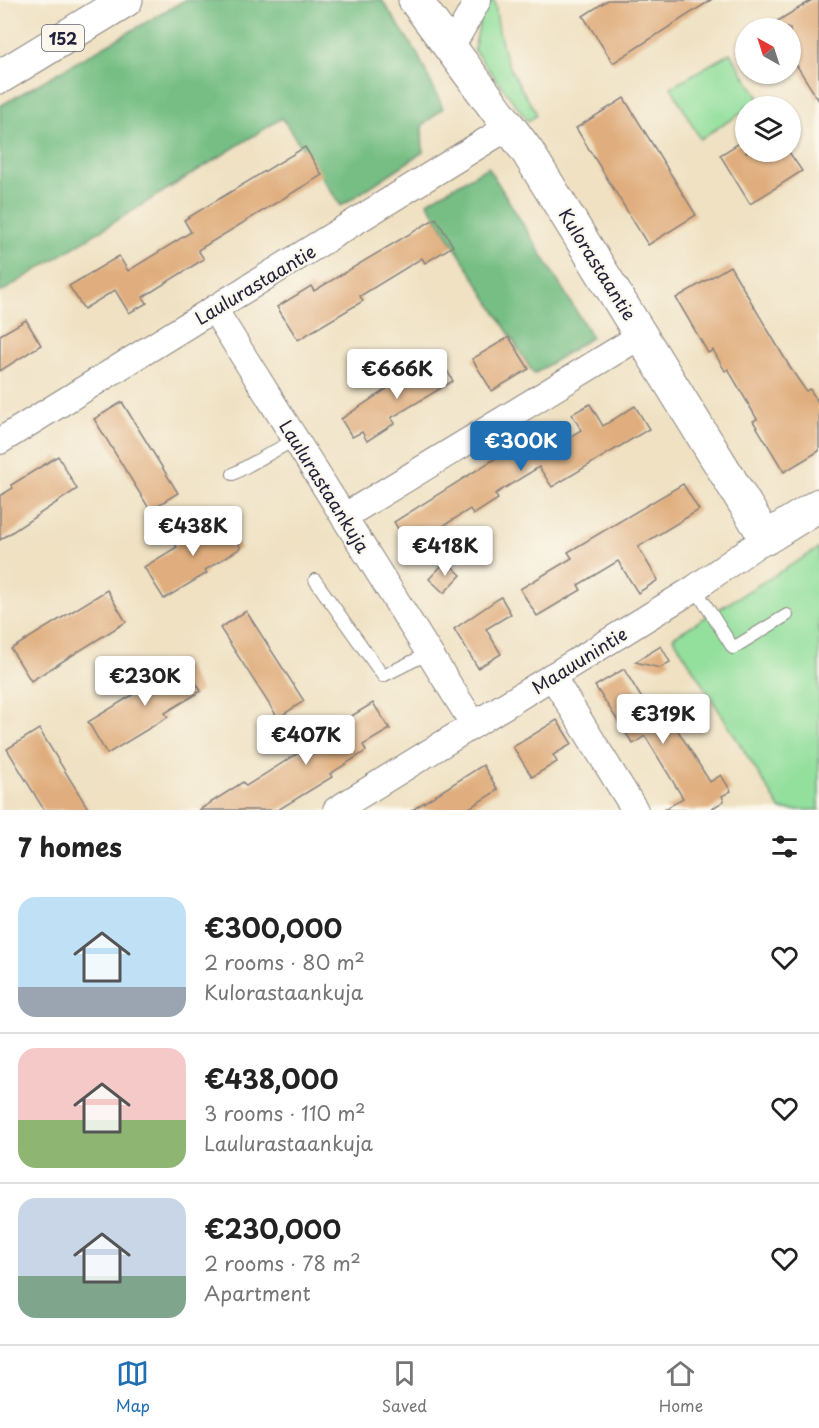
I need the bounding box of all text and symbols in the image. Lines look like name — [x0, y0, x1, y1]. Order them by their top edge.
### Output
north arrow — [735, 18, 801, 84]
map controls — [735, 18, 801, 162]
road number: 152 — [42, 25, 84, 51]
button: layers — [735, 96, 801, 162]
street label: Kulorastaantie — [553, 203, 643, 325]
street label: Laulurastaantie — [189, 237, 321, 331]
pin: €666K — [355, 349, 439, 400]
text: €666K — [361, 353, 433, 383]
street label: Laulurastaankuja — [273, 414, 377, 558]
pin: €300K — [479, 421, 563, 472]
text: €300K — [484, 425, 558, 455]
pin: €438K — [151, 506, 235, 557]
text: €438K — [158, 510, 228, 540]
pin: €418K — [403, 526, 487, 577]
text: €418K — [412, 530, 478, 560]
street label: Maauunintie — [526, 620, 632, 700]
pin: €230K — [103, 656, 187, 707]
text: €230K — [109, 660, 181, 690]
pin: €319K — [621, 694, 705, 745]
text: €319K — [631, 698, 695, 728]
pin: €407K — [264, 715, 348, 766]
text: €407K — [271, 719, 341, 749]
text: 7 homes — [18, 827, 122, 866]
icon: filters — [768, 830, 801, 863]
text: €300,000 — [204, 908, 342, 947]
icon: home — [66, 921, 138, 993]
icon: heart — [768, 941, 801, 974]
text: 2 rooms · 80 m² — [204, 947, 365, 977]
text: Kulorastaankuja — [204, 977, 363, 1007]
text: €438,000 — [204, 1059, 338, 1098]
icon: home — [66, 1072, 138, 1144]
icon: heart — [768, 1092, 801, 1125]
text: 3 rooms · 110 m² — [204, 1098, 366, 1128]
text: Laulurastaankuja — [204, 1128, 373, 1158]
text: €230,000 — [204, 1209, 341, 1248]
icon: home — [66, 1222, 138, 1294]
icon: heart — [768, 1242, 801, 1275]
text: 2 rooms · 78 m² — [204, 1248, 361, 1278]
text: Apartment — [204, 1278, 311, 1308]
tab: Map — [116, 1357, 150, 1417]
tab: Saved — [382, 1357, 427, 1417]
tab: Home — [659, 1357, 703, 1417]

